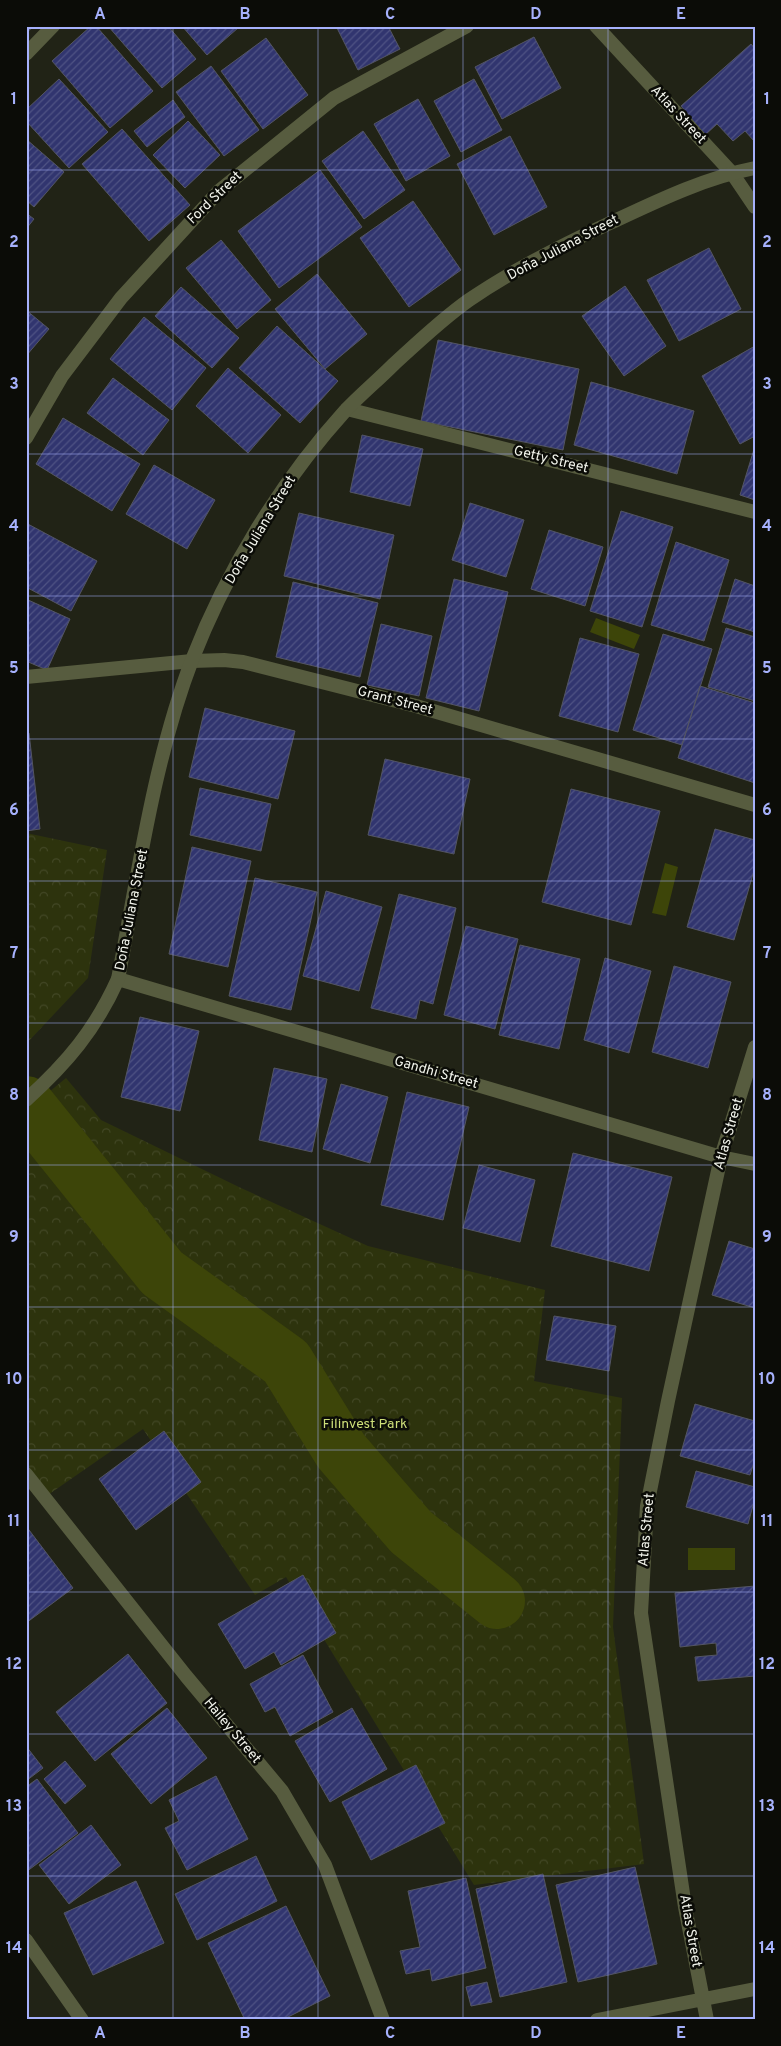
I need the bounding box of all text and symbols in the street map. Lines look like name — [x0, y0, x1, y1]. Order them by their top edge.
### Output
text: A — [94, 5, 106, 25]
text: B — [239, 5, 251, 25]
text: C — [385, 5, 395, 25]
text: D — [530, 5, 542, 25]
text: E — [676, 5, 686, 25]
street label: Atlas Street — [647, 82, 709, 148]
text: 1 — [11, 90, 17, 110]
text: 1 — [764, 90, 770, 110]
street label: Ford Street — [184, 168, 246, 228]
street label: Doña Juliana Street — [505, 212, 621, 284]
text: 2 — [9, 233, 19, 253]
text: 2 — [762, 233, 772, 253]
text: 3 — [9, 375, 19, 395]
text: 3 — [762, 375, 772, 395]
street label: Getty Street — [512, 443, 590, 477]
street label: Doña Juliana Street — [222, 473, 300, 587]
text: 4 — [9, 517, 19, 537]
text: 4 — [762, 517, 772, 537]
text: 5 — [9, 659, 19, 679]
text: 5 — [762, 659, 772, 679]
street label: Grant Street — [356, 683, 434, 719]
text: 6 — [9, 801, 19, 821]
text: 6 — [762, 801, 772, 821]
street label: Doña Juliana Street — [112, 848, 152, 972]
text: 7 — [10, 944, 18, 964]
text: 7 — [763, 944, 771, 964]
street label: Gandhi Street — [392, 1053, 480, 1093]
text: 8 — [9, 1086, 19, 1106]
text: 8 — [762, 1086, 772, 1106]
street label: Atlas Street — [711, 1096, 747, 1172]
text: 9 — [9, 1228, 19, 1248]
text: 9 — [762, 1228, 772, 1248]
text: 10 — [6, 1370, 22, 1390]
text: 10 — [759, 1370, 775, 1390]
park label: Filinvest Park — [323, 1416, 407, 1433]
street label: Atlas Street — [635, 1493, 659, 1567]
text: 11 — [8, 1512, 20, 1532]
text: 11 — [761, 1512, 773, 1532]
text: 12 — [6, 1655, 22, 1675]
text: 12 — [759, 1655, 775, 1675]
street label: Hailey Street — [200, 1695, 264, 1767]
text: 13 — [6, 1797, 22, 1817]
text: 13 — [759, 1797, 775, 1817]
street label: Atlas Street — [675, 1893, 705, 1969]
text: 14 — [6, 1939, 22, 1959]
text: 14 — [759, 1939, 775, 1959]
text: A — [94, 2024, 106, 2044]
text: B — [239, 2024, 251, 2044]
text: C — [385, 2024, 395, 2044]
text: D — [530, 2024, 542, 2044]
text: E — [676, 2024, 686, 2044]

